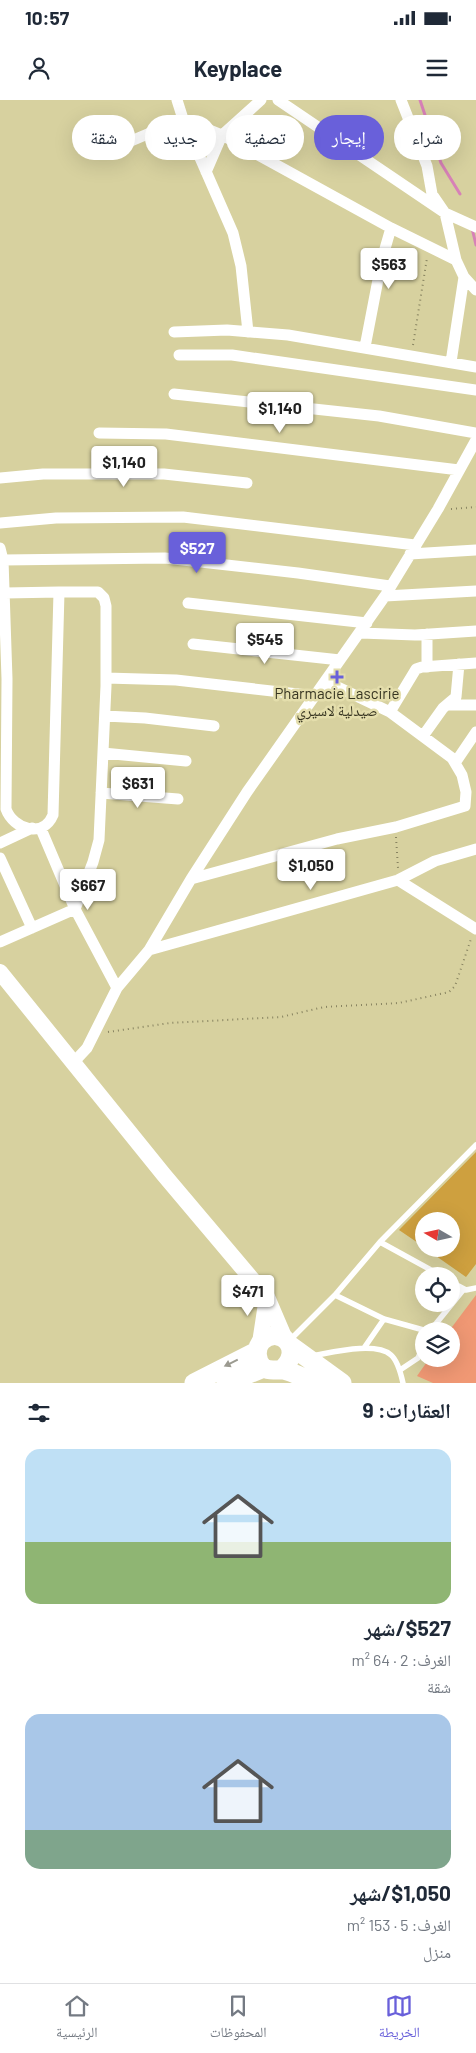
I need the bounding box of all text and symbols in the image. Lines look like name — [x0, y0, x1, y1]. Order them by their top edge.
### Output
text: 10:57 — [25, 6, 69, 29]
icon: person — [25, 54, 53, 82]
icon: menu — [423, 54, 451, 82]
text: Keyplace — [194, 55, 282, 81]
chip: شقة — [72, 115, 135, 160]
chip: جديد — [145, 115, 216, 160]
chip: تصفية — [226, 115, 304, 160]
chip: إيجار — [314, 115, 384, 160]
chip: شراء — [394, 115, 461, 160]
pin: $563 — [359, 248, 419, 290]
text: $563 — [371, 254, 407, 273]
pin: $1,140 — [239, 392, 321, 434]
text: $1,140 — [258, 398, 302, 417]
pin: $1,140 — [83, 446, 165, 488]
text: $1,140 — [102, 452, 146, 471]
pin: $527 — [167, 532, 227, 574]
text: $527 — [180, 538, 214, 557]
pin: $545 — [235, 622, 295, 665]
text: $545 — [247, 629, 283, 648]
marker: Pharmacie Lascirie صيدلية لاسيري — [331, 671, 343, 683]
place label: Pharmacie Lascirie صيدلية لاسيري — [274, 684, 400, 723]
pin: $631 — [108, 766, 168, 809]
text: $631 — [122, 773, 154, 792]
pin: $1,050 — [270, 848, 352, 891]
text: $1,050 — [288, 855, 334, 874]
pin: $667 — [58, 868, 118, 911]
text: $667 — [71, 875, 105, 894]
north arrow — [415, 1212, 460, 1258]
map controls — [415, 1212, 460, 1367]
button: locate — [415, 1267, 460, 1312]
pin: $471 — [218, 1274, 278, 1317]
text: $471 — [232, 1281, 264, 1300]
button: layers — [415, 1322, 460, 1367]
one-way arrow — [224, 1360, 238, 1368]
text: العقارات: 9 — [363, 1397, 451, 1422]
icon: filters — [25, 1399, 53, 1427]
icon: home — [193, 1481, 283, 1571]
text: $527/شهر — [364, 1615, 451, 1640]
text: الغرف: 2 · 64 m² — [351, 1650, 451, 1669]
text: شقة — [427, 1677, 451, 1696]
icon: home — [193, 1746, 283, 1836]
text: $1,050/شهر — [350, 1880, 451, 1905]
text: الغرف: 5 · 153 m² — [347, 1915, 451, 1934]
text: منزل — [423, 1942, 451, 1961]
tab: الرئيسية — [56, 1992, 98, 2046]
tab: المحفوظات — [210, 1992, 267, 2046]
tab: الخريطة — [379, 1992, 420, 2046]

